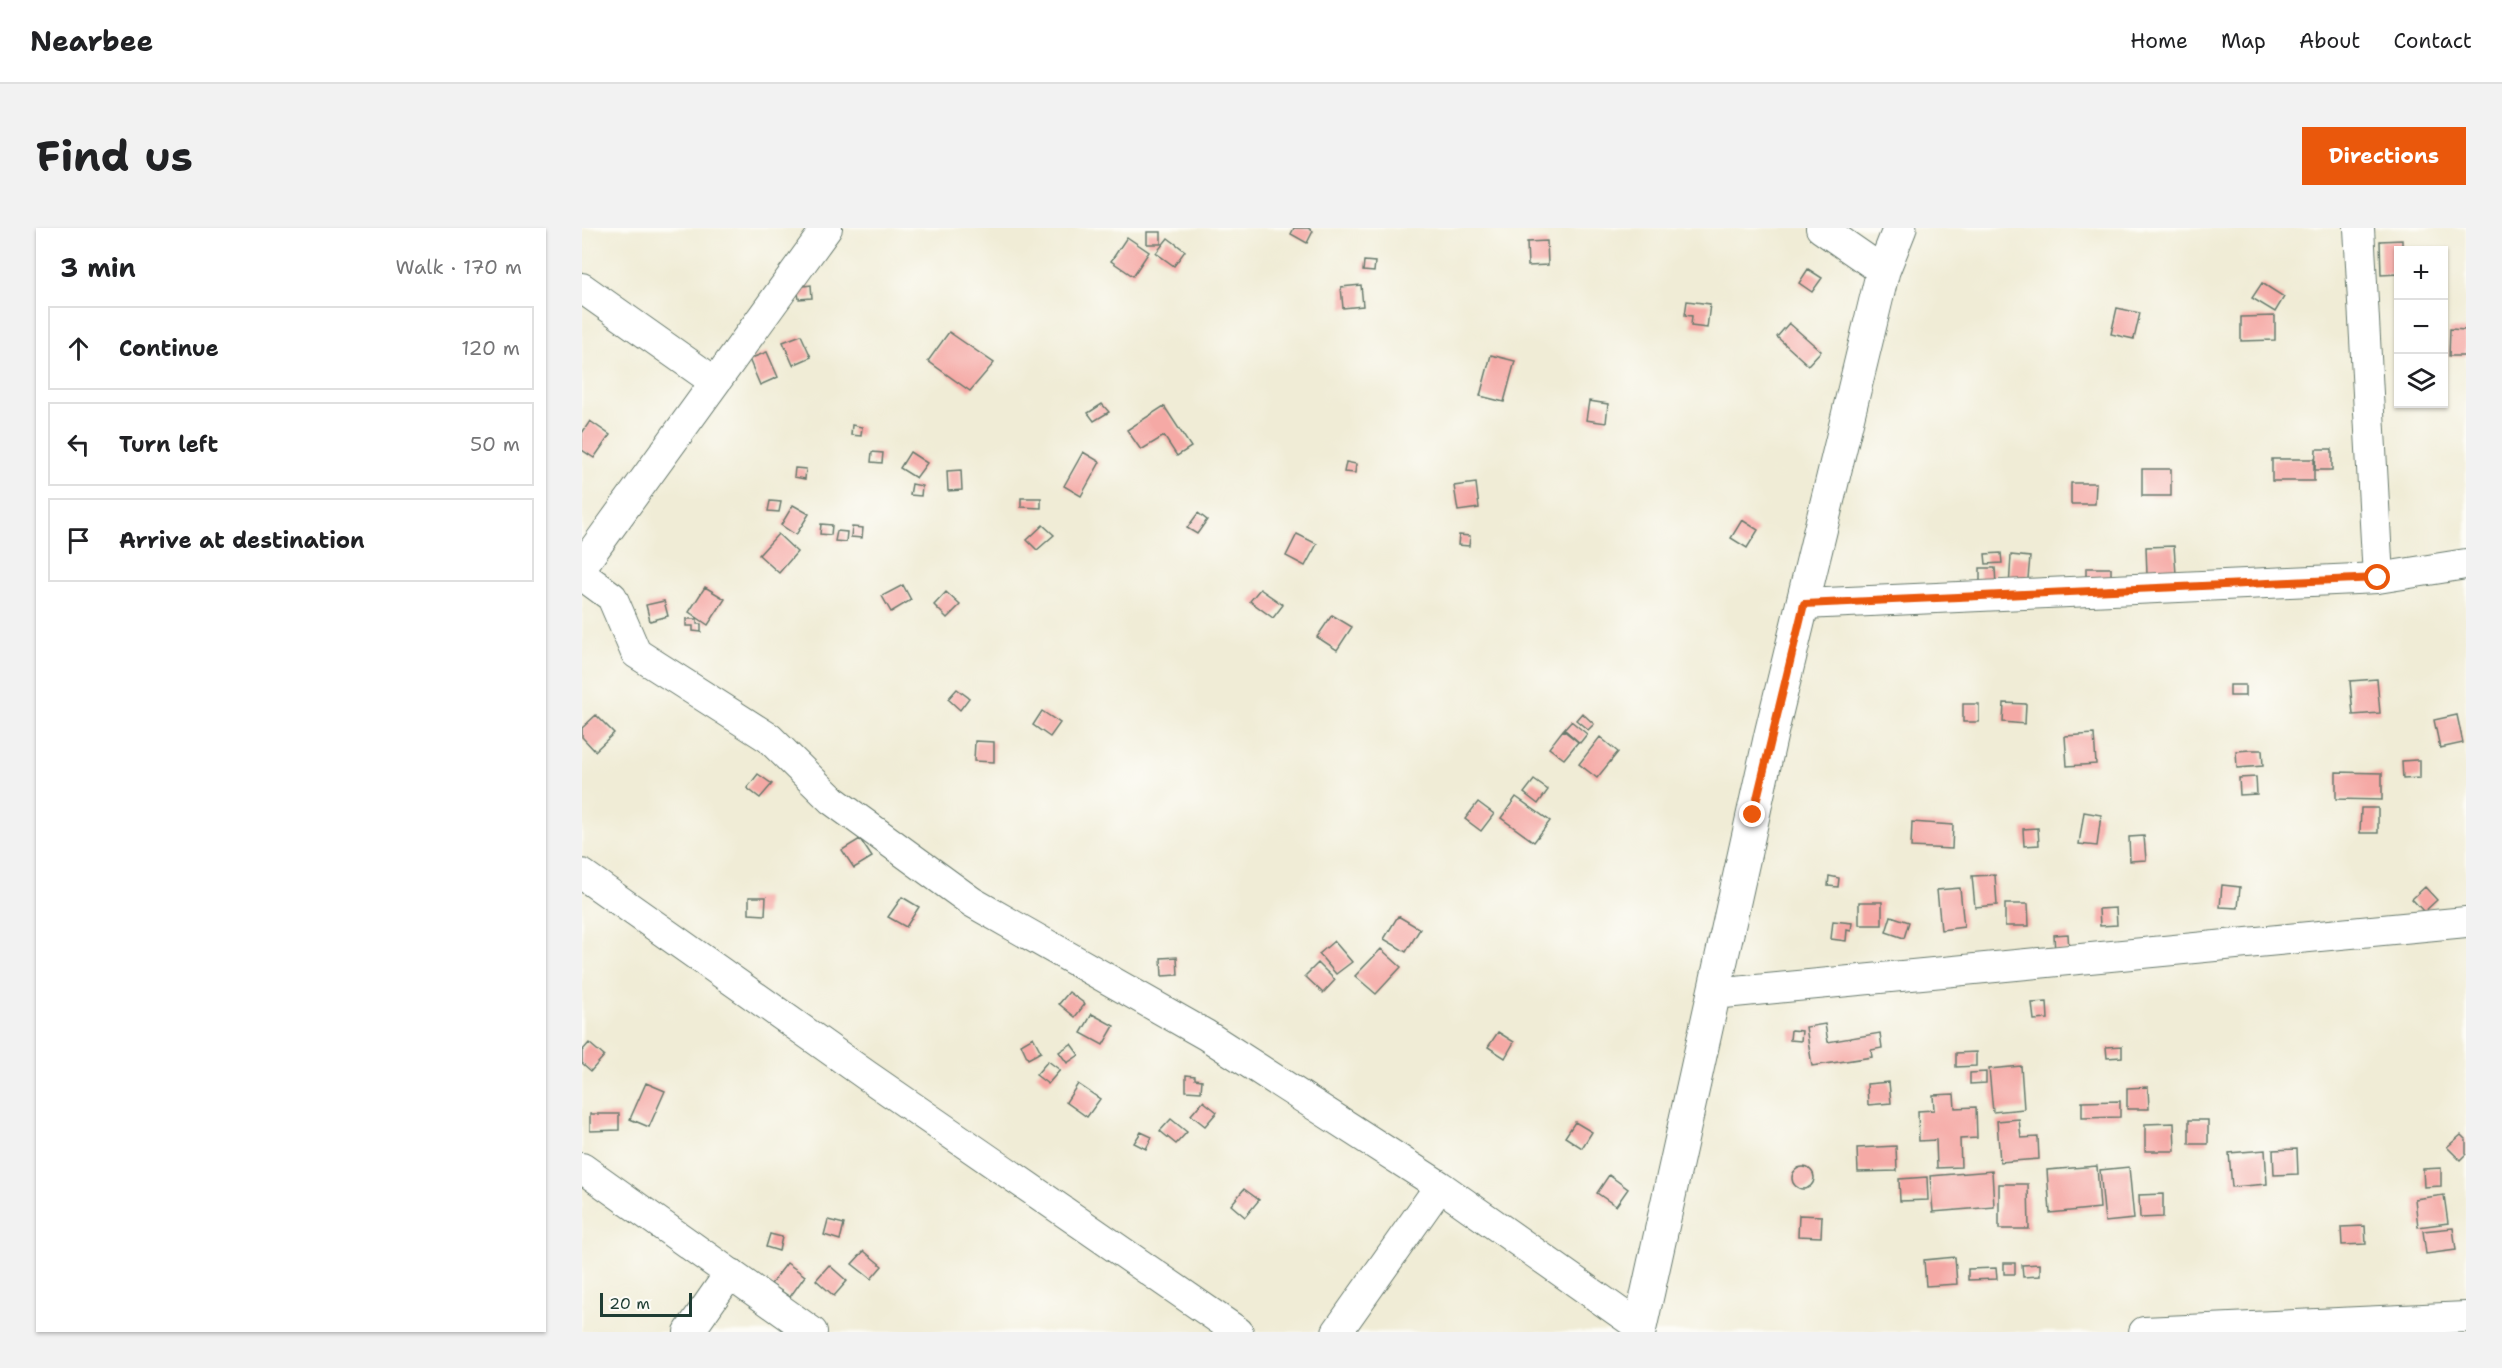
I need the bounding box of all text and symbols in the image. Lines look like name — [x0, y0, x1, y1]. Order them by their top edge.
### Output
text: Nearbee — [30, 22, 153, 60]
text: Home — [2130, 27, 2188, 55]
text: Map — [2221, 27, 2266, 55]
text: About — [2299, 27, 2360, 55]
text: Contact — [2393, 27, 2472, 55]
button: Directions — [2302, 127, 2466, 185]
text: Find us — [36, 128, 193, 184]
map controls — [2394, 246, 2448, 408]
button: + — [2394, 246, 2448, 300]
text: 3 min — [60, 250, 136, 285]
text: Walk · 170 m — [396, 254, 522, 280]
button: − — [2394, 300, 2448, 354]
icon: ahead — [62, 332, 95, 365]
text: Continue — [119, 334, 219, 363]
text: 120 m — [461, 335, 520, 361]
button: layers — [2394, 354, 2448, 408]
icon: left — [62, 428, 95, 461]
text: Turn left — [119, 430, 218, 459]
text: 50 m — [470, 431, 520, 457]
icon: arrive — [62, 524, 95, 557]
text: Arrive at destination — [119, 526, 365, 555]
route start — [2364, 564, 2390, 590]
route end — [1739, 801, 1765, 827]
scale bar — [600, 1290, 692, 1318]
text: 20 m — [609, 1293, 650, 1314]

